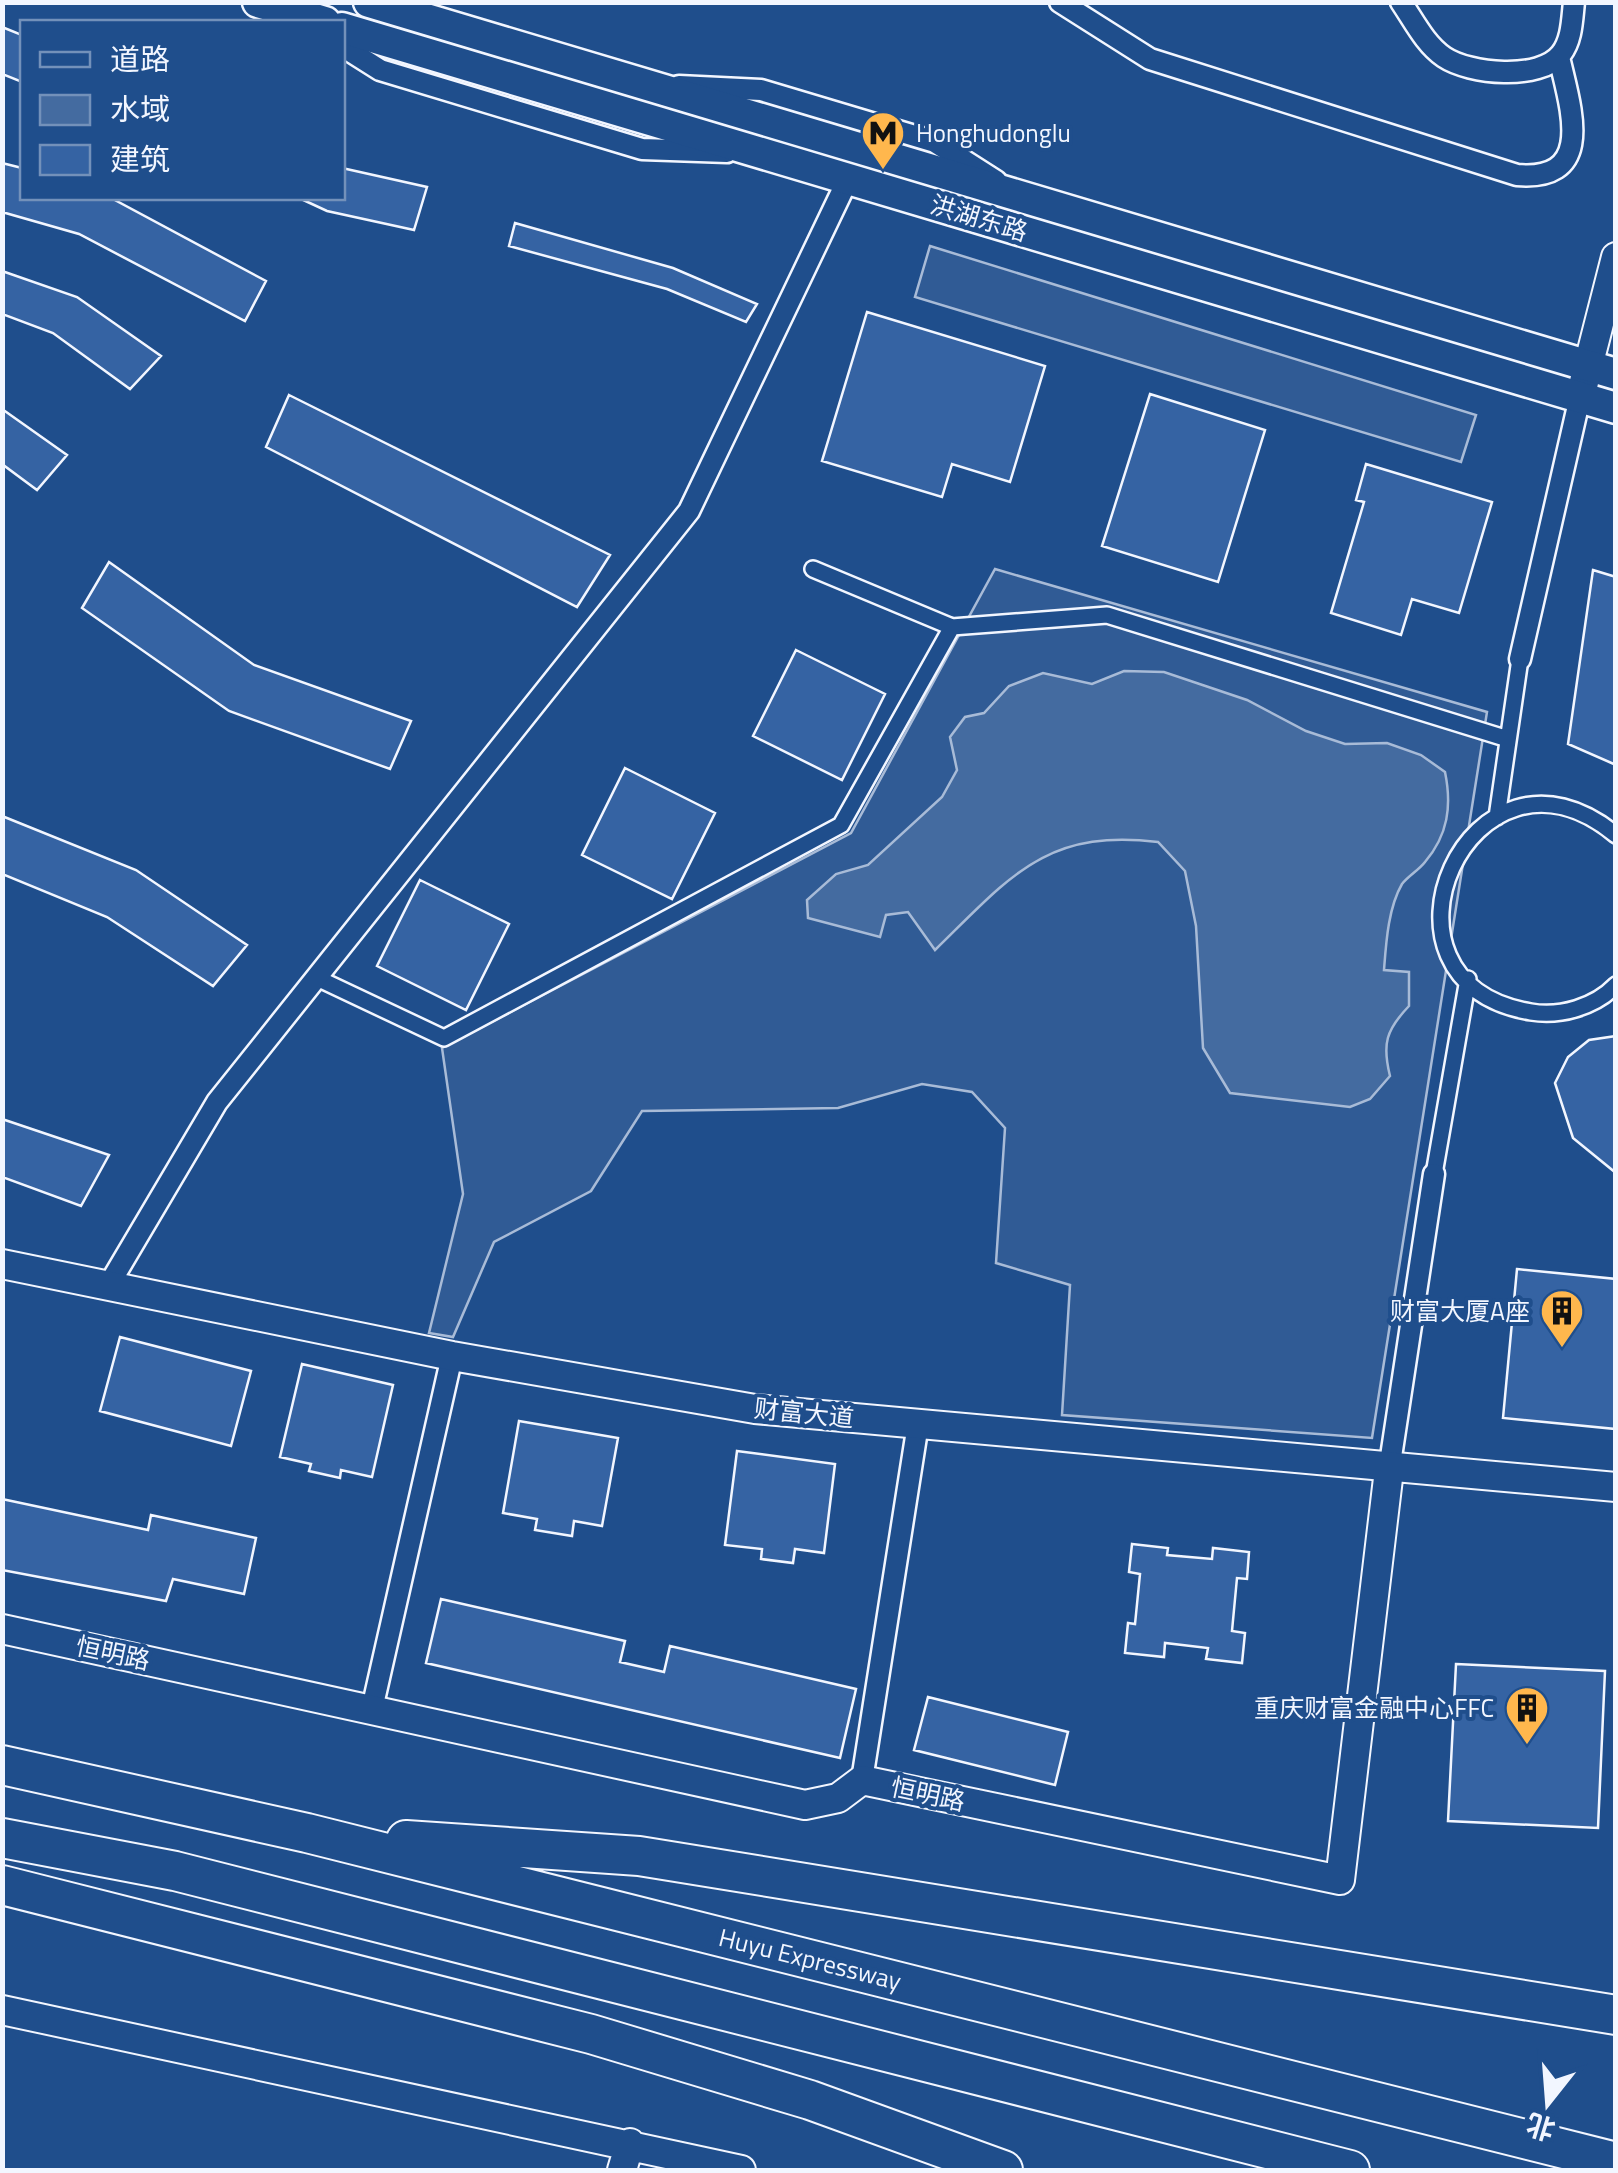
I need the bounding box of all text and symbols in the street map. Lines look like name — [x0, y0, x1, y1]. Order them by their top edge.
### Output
legend — [20, 20, 345, 200]
text: 道路 — [110, 36, 170, 82]
text: 水域 — [110, 86, 170, 132]
metro station icon: Honghudonglu — [860, 110, 906, 171]
place label: Honghudonglu — [916, 114, 1071, 152]
text: 建筑 — [110, 136, 170, 182]
street label: 洪湖东路 — [926, 185, 1032, 251]
building icon: 财富大厦A座 — [1539, 1288, 1585, 1349]
place label: 财富大厦A座 — [1390, 1292, 1530, 1330]
street label: 财富大道 — [752, 1389, 856, 1437]
street label: 恒明路 — [72, 1627, 154, 1679]
building icon: 重庆财富金融中心FFC — [1504, 1685, 1550, 1746]
place label: 重庆财富金融中心FFC — [1254, 1689, 1494, 1727]
street label: 恒明路 — [887, 1768, 969, 1820]
street label: Huyu Expressway — [715, 1918, 905, 2000]
north arrow — [1498, 2053, 1598, 2153]
text: 北 — [1521, 2103, 1560, 2152]

